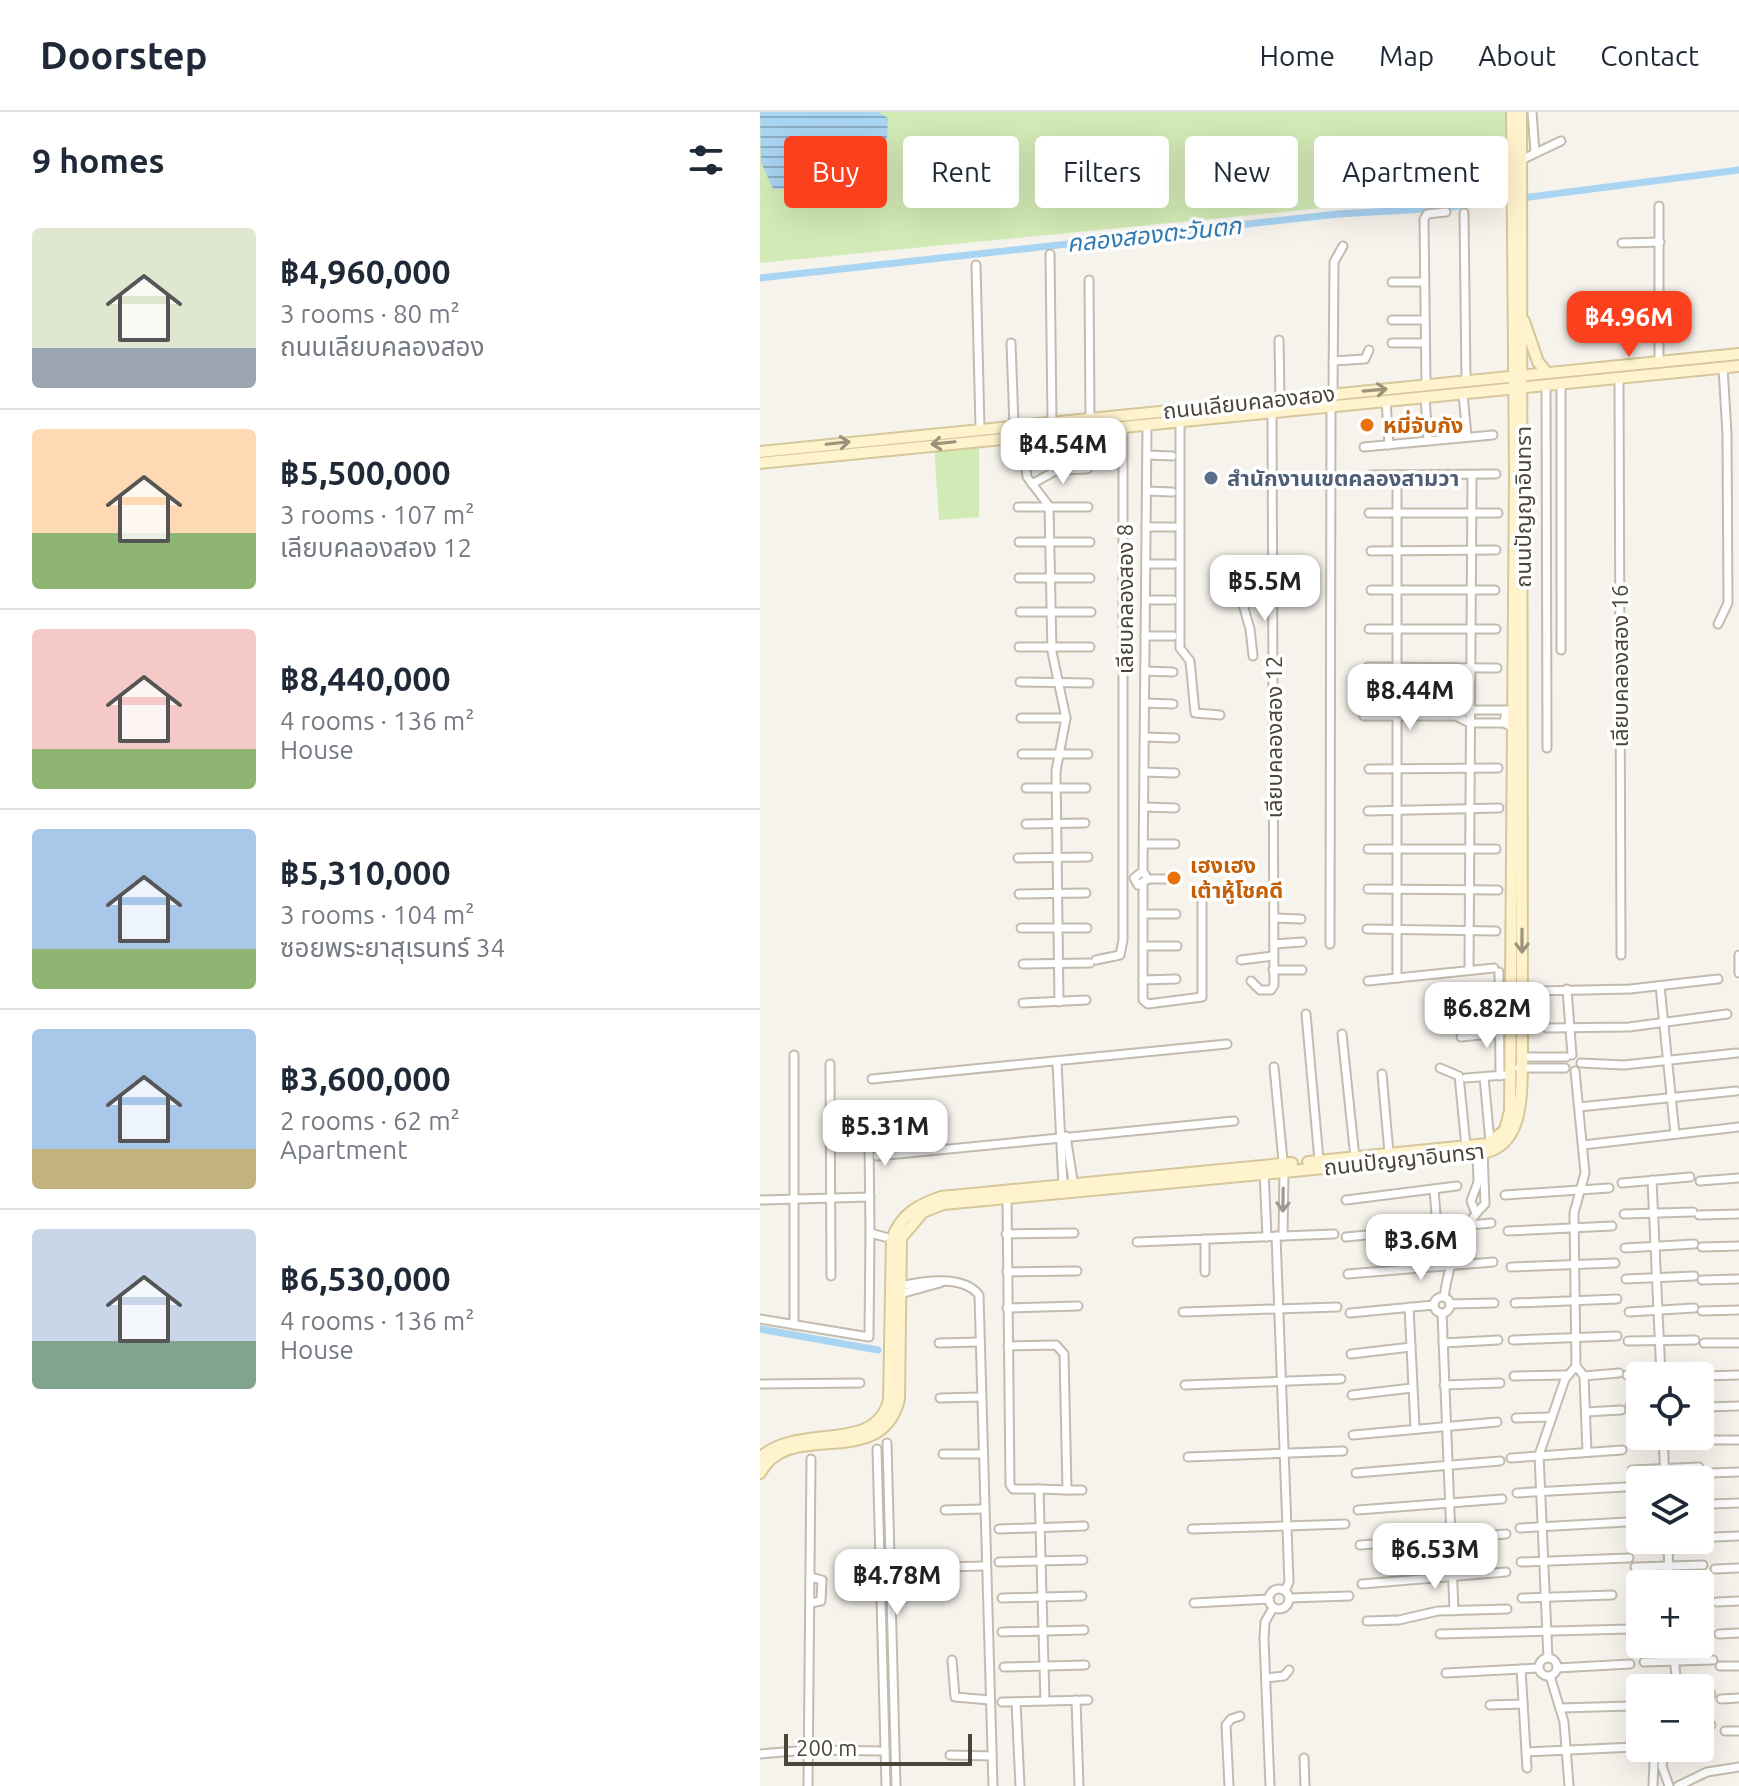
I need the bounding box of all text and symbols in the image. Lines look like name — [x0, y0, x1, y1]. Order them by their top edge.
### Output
text: Doorstep — [40, 34, 207, 76]
text: Home — [1260, 40, 1335, 71]
text: Map — [1379, 40, 1434, 71]
text: About — [1478, 40, 1556, 71]
text: Contact — [1600, 40, 1699, 71]
chip: Buy — [784, 136, 887, 208]
chip: Rent — [903, 136, 1019, 208]
chip: Filters — [1035, 136, 1169, 208]
chip: New — [1185, 136, 1298, 208]
chip: Apartment — [1314, 136, 1508, 208]
icon: filters — [684, 138, 728, 182]
text: 9 homes — [32, 141, 165, 179]
water label: คลองสองตะวันตก — [1065, 212, 1244, 257]
text: ฿4,960,000 — [280, 252, 451, 290]
icon: home — [96, 260, 192, 356]
pin: ฿4.96M — [1564, 291, 1694, 359]
text: 3 rooms · 80 m² — [280, 299, 460, 328]
text: ฿4.96M — [1585, 302, 1673, 331]
text: ถนนเลียบคลองสอง — [280, 332, 484, 361]
street label: ถนนเลียบคลองสอง — [1162, 380, 1336, 423]
one-way arrow — [1361, 382, 1388, 397]
place label: หมี่จับกัง — [1383, 410, 1463, 437]
marker: หมี่จับกัง — [1358, 416, 1376, 434]
pin: ฿4.54M — [998, 418, 1128, 486]
street label: ถนนปัญญาอินทรา — [1510, 426, 1535, 588]
text: ฿4.54M — [1019, 429, 1107, 458]
one-way arrow — [824, 436, 850, 451]
one-way arrow — [930, 436, 957, 451]
text: ฿5,500,000 — [280, 453, 451, 491]
icon: home — [96, 461, 192, 557]
place label: สำนักงานเขตคลองสามวา — [1227, 465, 1459, 490]
marker: สำนักงานเขตคลองสามวา — [1202, 469, 1220, 487]
text: 3 rooms · 107 m² — [280, 500, 475, 529]
street label: เลียบคลองสอง 8 — [1112, 524, 1137, 674]
text: เลียบคลองสอง 12 — [280, 533, 472, 562]
pin: ฿5.5M — [1209, 555, 1321, 623]
text: ฿5.5M — [1228, 566, 1302, 595]
street label: เลียบคลองสอง 16 — [1607, 585, 1632, 747]
street label: เลียบคลองสอง 12 — [1261, 656, 1286, 818]
text: ฿8,440,000 — [280, 659, 451, 697]
icon: home — [96, 661, 192, 757]
pin: ฿8.44M — [1345, 664, 1475, 732]
text: ฿8.44M — [1366, 675, 1454, 704]
text: 4 rooms · 136 m² — [280, 706, 475, 735]
text: House — [280, 735, 354, 764]
place label: เฮงเฮง เต้าหู้โชคดี — [1190, 852, 1283, 904]
text: ฿5,310,000 — [280, 853, 451, 891]
icon: home — [96, 861, 192, 957]
marker: เฮงเฮง เต้าหู้โชคดี — [1165, 869, 1183, 887]
text: 3 rooms · 104 m² — [280, 900, 475, 929]
one-way arrow — [1514, 927, 1530, 954]
text: ซอยพระยาสุเรนทร์ 34 — [280, 933, 505, 962]
pin: ฿6.82M — [1422, 982, 1552, 1050]
text: ฿6.82M — [1443, 993, 1531, 1022]
text: ฿3,600,000 — [280, 1059, 451, 1097]
icon: home — [96, 1061, 192, 1157]
pin: ฿5.31M — [820, 1100, 950, 1168]
text: 2 rooms · 62 m² — [280, 1106, 460, 1135]
text: ฿5.31M — [841, 1111, 929, 1140]
text: Apartment — [280, 1135, 407, 1164]
street label: ถนนปัญญาอินทรา — [1322, 1138, 1486, 1179]
one-way arrow — [1275, 1186, 1291, 1213]
pin: ฿3.6M — [1365, 1214, 1477, 1282]
text: ฿3.6M — [1384, 1225, 1458, 1254]
text: ฿6,530,000 — [280, 1259, 451, 1297]
icon: home — [96, 1261, 192, 1357]
text: 4 rooms · 136 m² — [280, 1306, 475, 1335]
text: House — [280, 1335, 354, 1364]
map controls — [1626, 1362, 1714, 1762]
button: locate — [1626, 1362, 1714, 1450]
button: layers — [1626, 1466, 1714, 1554]
pin: ฿6.53M — [1370, 1523, 1500, 1591]
text: ฿6.53M — [1391, 1534, 1479, 1563]
pin: ฿4.78M — [832, 1549, 962, 1617]
text: ฿4.78M — [853, 1560, 941, 1589]
button: + — [1626, 1570, 1714, 1658]
button: − — [1626, 1674, 1714, 1762]
scale bar — [784, 1730, 972, 1766]
text: 200 m — [796, 1735, 857, 1760]

